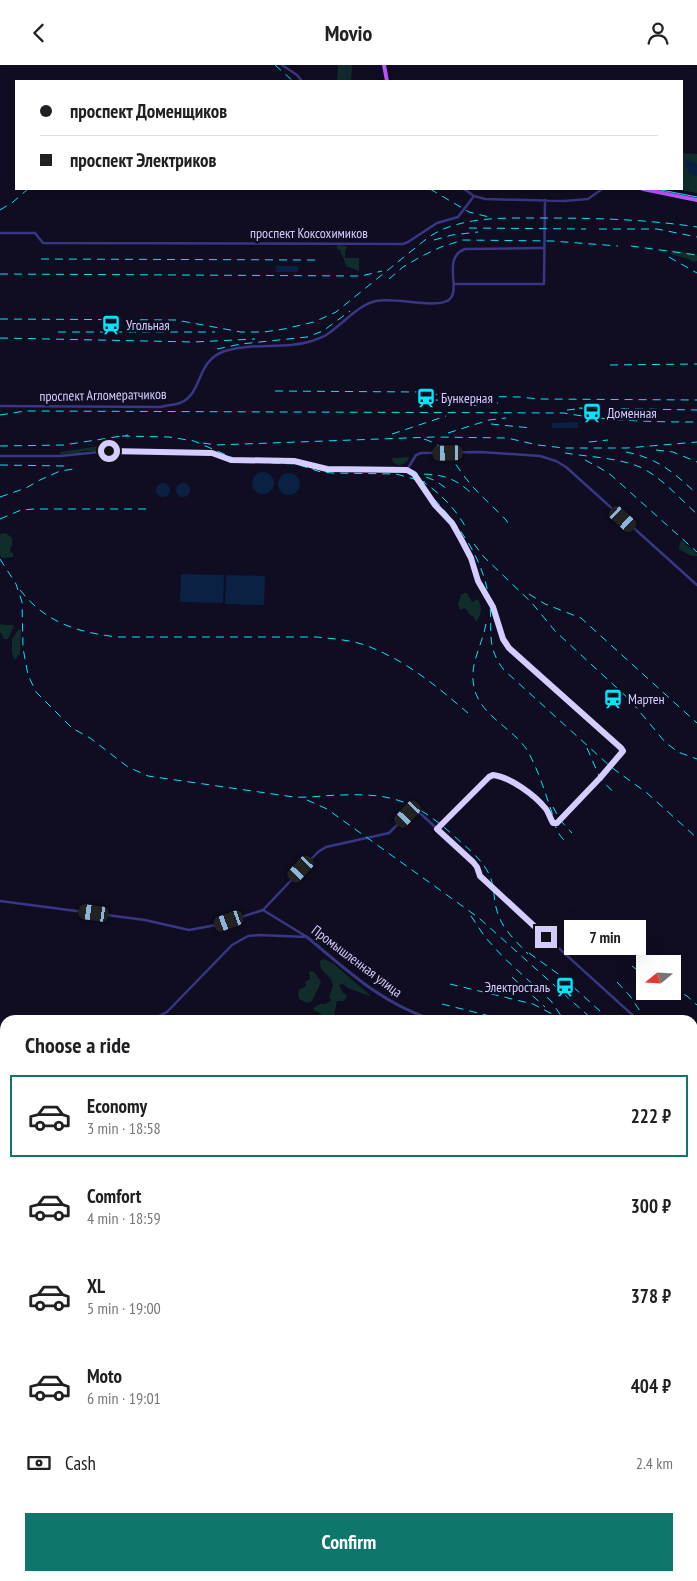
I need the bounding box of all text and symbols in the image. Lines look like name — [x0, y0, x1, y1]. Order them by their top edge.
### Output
icon: back — [25, 19, 53, 47]
text: Movio — [325, 19, 372, 47]
icon: person — [644, 19, 672, 47]
text: проспект Доменщиков — [70, 99, 227, 123]
text: проспект Электриков — [70, 148, 216, 172]
street label: проспект Коксохимиков — [250, 224, 368, 242]
station icon: Угольная — [100, 314, 122, 336]
place label: Угольная — [126, 316, 170, 334]
street label: проспект Агломератчиков — [39, 385, 167, 405]
station icon: Бункерная — [415, 387, 437, 409]
place label: Бункерная — [441, 389, 493, 407]
station icon: Доменная — [581, 402, 603, 424]
place label: Доменная — [607, 404, 657, 422]
route start — [98, 440, 120, 462]
car — [432, 445, 463, 461]
car — [606, 503, 639, 535]
station icon: Мартен — [602, 688, 624, 710]
place label: Мартен — [628, 690, 665, 708]
car — [392, 798, 423, 830]
car — [285, 853, 316, 885]
car — [78, 903, 109, 923]
car — [212, 909, 245, 933]
callout: 7 min — [564, 919, 646, 955]
street label: Промышленная улица — [308, 921, 406, 1001]
route end — [535, 926, 557, 948]
text: 7 min — [589, 927, 621, 947]
north arrow — [636, 955, 681, 1000]
map controls — [636, 955, 681, 1000]
station icon: Электросталь — [554, 976, 576, 998]
place label: Электросталь — [484, 978, 550, 996]
text: Choose a ride — [25, 1031, 130, 1059]
icon: car — [27, 1094, 72, 1139]
text: Economy — [87, 1094, 147, 1118]
text: 222 ₽ — [631, 1104, 671, 1128]
text: 3 min · 18:58 — [87, 1118, 161, 1138]
icon: car — [27, 1184, 72, 1229]
text: Comfort — [87, 1184, 141, 1208]
text: 300 ₽ — [631, 1194, 671, 1218]
text: 4 min · 18:59 — [87, 1208, 161, 1228]
icon: car — [27, 1274, 72, 1319]
text: XL — [87, 1274, 105, 1298]
text: 378 ₽ — [631, 1284, 671, 1308]
text: 5 min · 19:00 — [87, 1298, 161, 1318]
icon: car — [27, 1364, 72, 1409]
text: Moto — [87, 1364, 122, 1388]
text: 404 ₽ — [631, 1374, 671, 1398]
text: 6 min · 19:01 — [87, 1388, 161, 1408]
icon: cash — [25, 1449, 53, 1477]
text: Cash — [65, 1451, 96, 1475]
text: 2.4 km — [636, 1453, 673, 1473]
button: Confirm — [25, 1513, 673, 1571]

